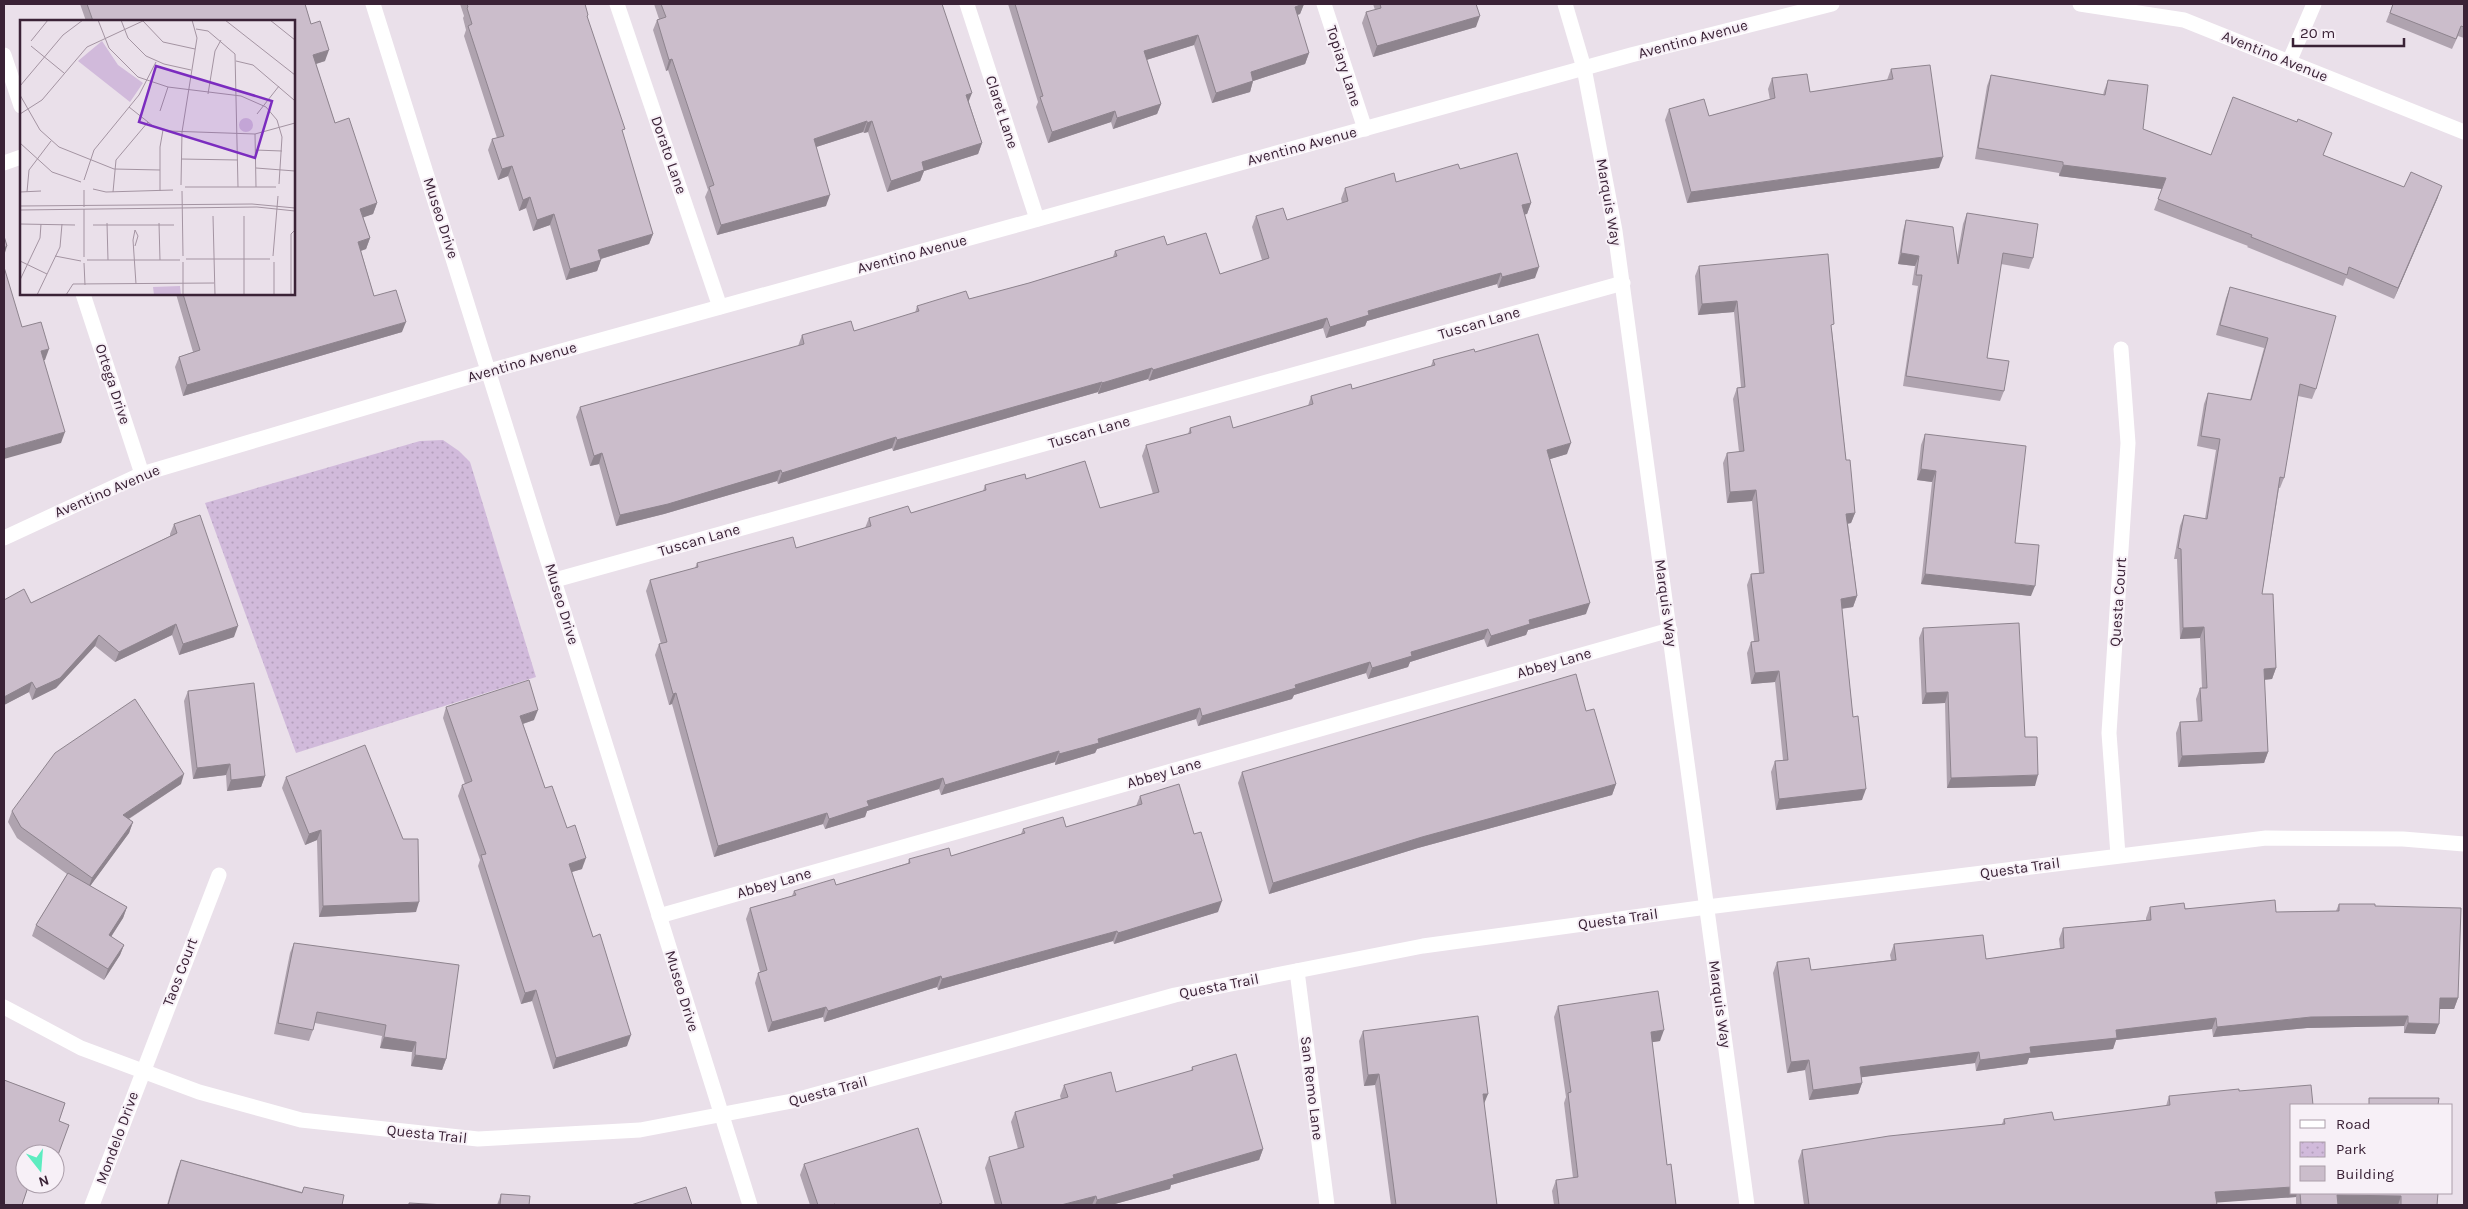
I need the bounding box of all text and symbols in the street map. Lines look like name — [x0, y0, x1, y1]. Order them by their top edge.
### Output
scale bar — [2293, 15, 2404, 47]
street label: Aventino Avenue — [1636, 16, 1750, 62]
inset map — [20, 20, 295, 295]
street label: Topiary Lane — [1322, 23, 1366, 109]
text: 20 m — [2300, 24, 2335, 42]
street label: Aventino Avenue — [2219, 27, 2331, 85]
street label: Claret Lane — [982, 73, 1022, 151]
street label: Dorato Lane — [647, 114, 691, 196]
street label: Aventino Avenue — [1245, 123, 1359, 169]
street label: Marquis Way — [1592, 157, 1626, 247]
street label: Museo Drive — [419, 175, 463, 261]
street label: Aventino Avenue — [855, 231, 969, 277]
street label: Tuscan Lane — [1436, 303, 1522, 343]
street label: Aventino Avenue — [465, 338, 579, 386]
street label: Ortega Drive — [91, 341, 135, 427]
street label: Tuscan Lane — [1046, 412, 1132, 452]
street label: Aventino Avenue — [52, 461, 162, 521]
street label: Tuscan Lane — [656, 520, 742, 560]
street label: Questa Court — [2106, 556, 2130, 647]
street label: Marquis Way — [1651, 558, 1681, 648]
street label: Museo Drive — [541, 561, 583, 647]
street label: Abbey Lane — [1515, 644, 1593, 682]
street label: Abbey Lane — [1125, 754, 1203, 792]
street label: Questa Trail — [1979, 853, 2061, 883]
street label: Abbey Lane — [735, 864, 813, 902]
street label: Questa Trail — [1577, 904, 1659, 934]
street label: Taos Court — [159, 935, 201, 1009]
street label: Museo Drive — [661, 948, 703, 1034]
street label: Marquis Way — [1705, 959, 1735, 1049]
street label: Questa Trail — [1178, 969, 1260, 1003]
street label: San Remo Lane — [1297, 1035, 1327, 1141]
street label: Questa Trail — [787, 1072, 869, 1110]
street label: Mondelo Drive — [92, 1089, 142, 1187]
legend — [2290, 1104, 2453, 1194]
text: Road — [2336, 1115, 2371, 1133]
street label: Questa Trail — [386, 1121, 468, 1147]
text: Park — [2336, 1140, 2366, 1158]
north arrow — [15, 1144, 65, 1194]
text: Building — [2336, 1165, 2394, 1183]
text: N — [36, 1171, 51, 1191]

